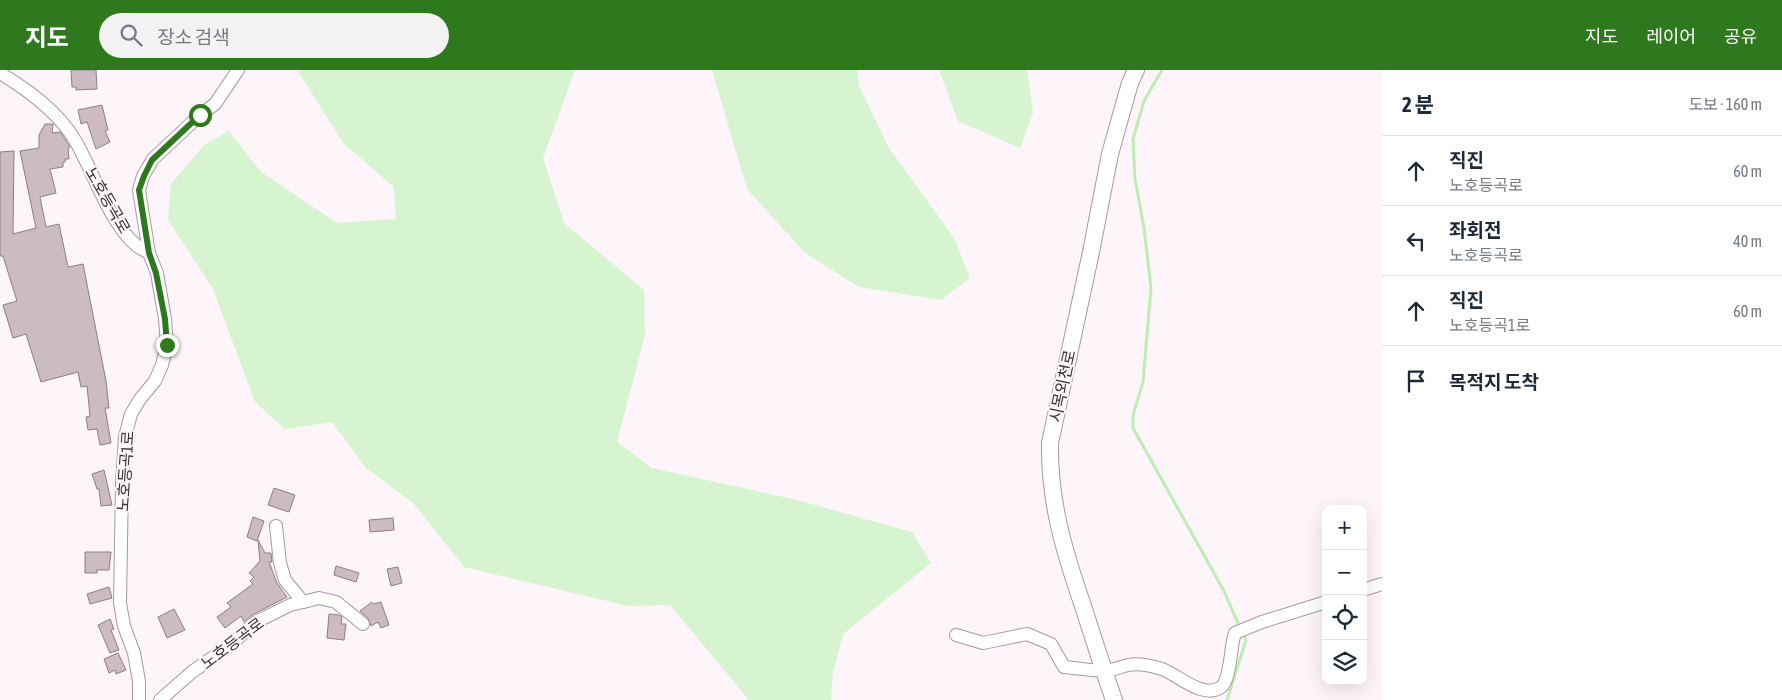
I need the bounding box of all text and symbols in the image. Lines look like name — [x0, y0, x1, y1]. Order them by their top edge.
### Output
search box — [99, 13, 449, 58]
icon: search — [117, 21, 145, 49]
text: 지도 — [25, 24, 69, 51]
text: 장소 검색 — [157, 26, 230, 48]
text: 지도 — [1585, 26, 1618, 47]
text: 레이어 — [1646, 26, 1696, 47]
text: 공유 — [1724, 26, 1757, 47]
text: 2 분 — [1402, 92, 1434, 116]
text: 도보 · 160 m — [1688, 95, 1762, 113]
route start — [189, 104, 212, 127]
text: 직진 — [1449, 149, 1484, 171]
icon: ahead — [1402, 157, 1430, 185]
text: 60 m — [1733, 162, 1762, 180]
street label: 노호등곡로 — [82, 164, 134, 237]
text: 노호등곡로 — [1449, 176, 1523, 194]
text: 좌회전 — [1449, 219, 1501, 241]
icon: left — [1402, 227, 1430, 255]
text: 40 m — [1733, 232, 1762, 250]
text: 노호등곡로 — [1449, 246, 1523, 264]
text: 직진 — [1449, 289, 1484, 311]
icon: ahead — [1402, 297, 1430, 325]
text: 60 m — [1733, 302, 1762, 320]
text: 노호등곡1로 — [1449, 316, 1530, 334]
route end — [156, 334, 179, 357]
street label: 시목외천로 — [1046, 348, 1079, 424]
icon: arrive — [1402, 367, 1430, 395]
text: 목적지 도착 — [1449, 371, 1539, 393]
street label: 노호등곡1로 — [113, 430, 137, 512]
map controls — [1322, 505, 1367, 685]
button: + — [1322, 505, 1367, 550]
button: − — [1322, 550, 1367, 595]
button: locate — [1322, 595, 1367, 640]
street label: 노호등곡로 — [197, 613, 267, 672]
button: layers — [1322, 640, 1367, 685]

